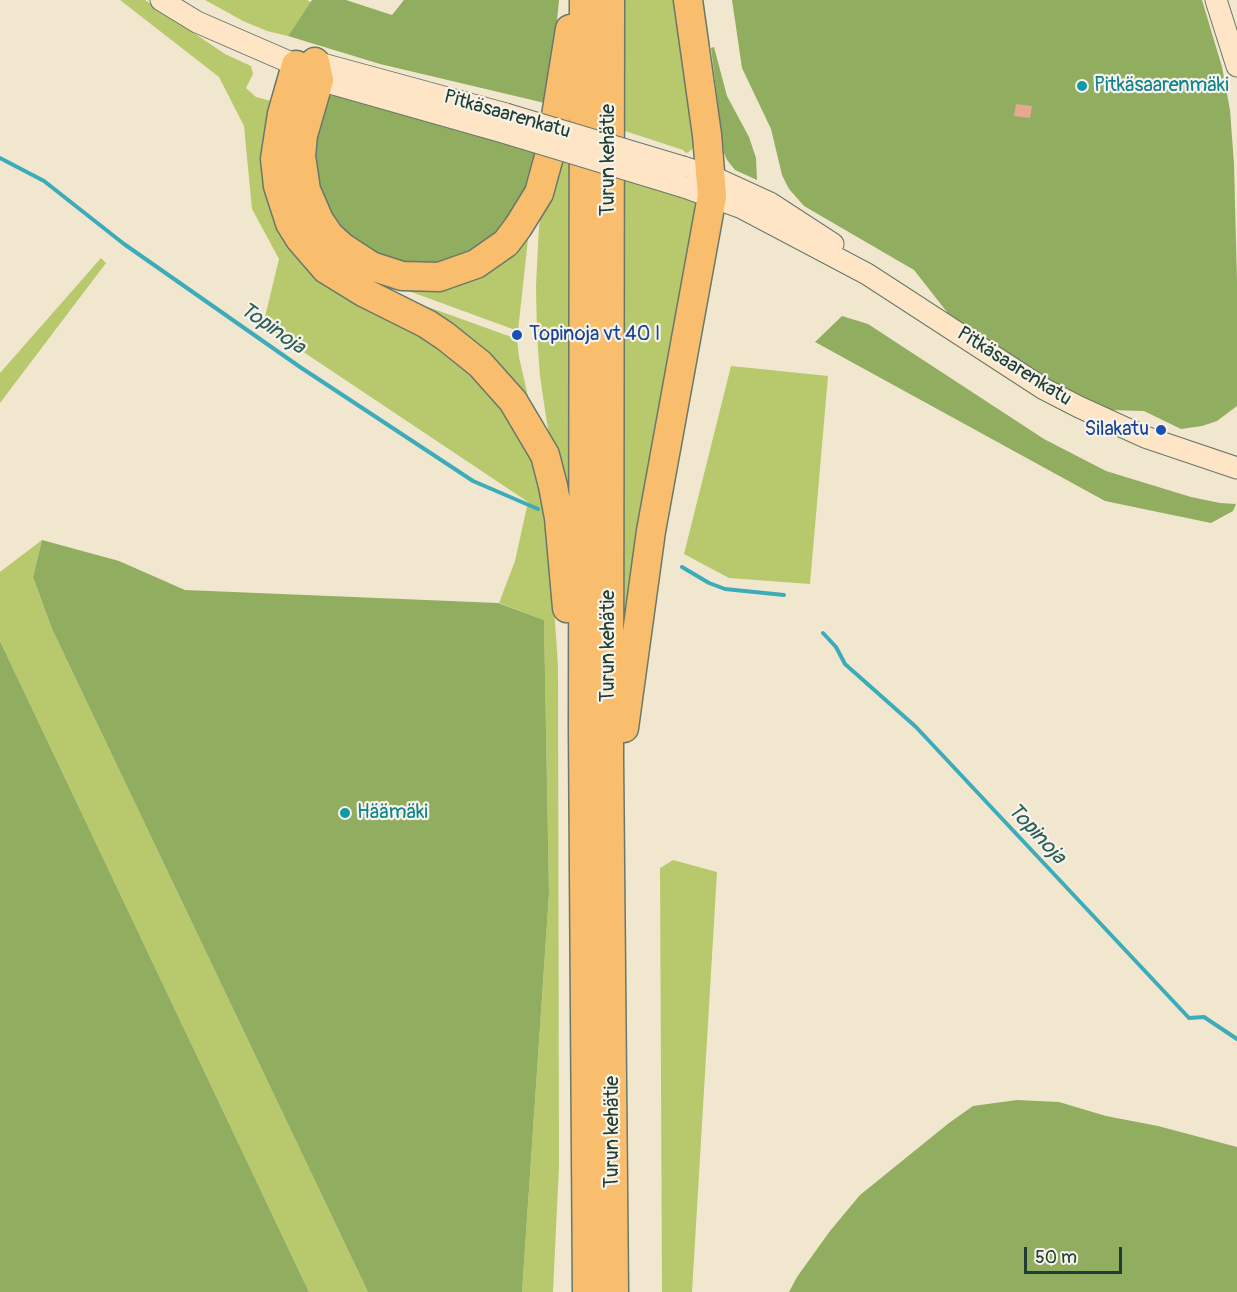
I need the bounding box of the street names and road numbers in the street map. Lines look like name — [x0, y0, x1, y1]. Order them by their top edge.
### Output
street label: Pitkäsaarenkatu — [441, 85, 573, 145]
street label: Turun kehätie — [597, 104, 621, 216]
street label: Pitkäsaarenkatu — [952, 322, 1076, 412]
street label: Turun kehätie — [597, 590, 621, 702]
street label: Turun kehätie — [601, 1076, 625, 1188]

